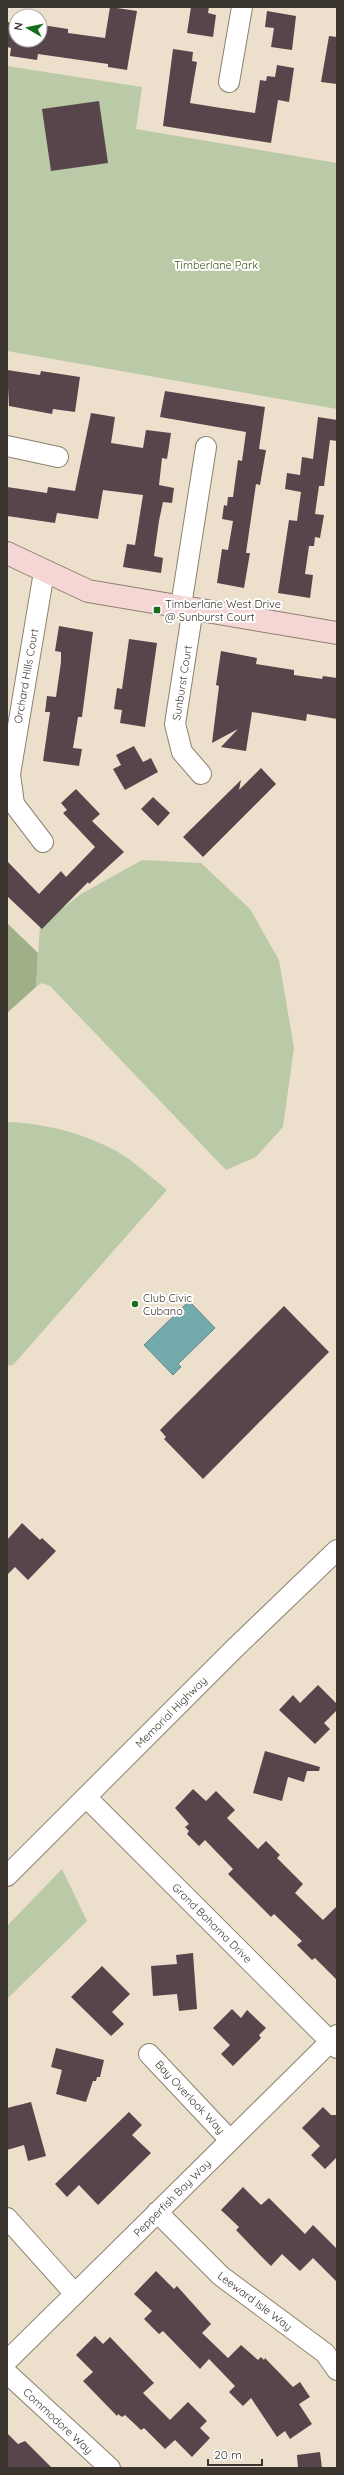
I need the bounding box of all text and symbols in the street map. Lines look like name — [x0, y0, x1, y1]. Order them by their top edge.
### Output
north arrow — [8, 8, 48, 48]
text: N — [11, 21, 26, 32]
park label: Timberlane Park — [174, 258, 258, 272]
place label: Timberlane West Drive @ Sunburst Court — [165, 597, 281, 624]
marker: Timberlane West Drive @ Sunburst Court — [152, 605, 162, 615]
street label: Orchard Hills Court — [11, 627, 41, 725]
street label: Sunburst Court — [169, 644, 195, 722]
place label: Club Civic Cubano — [143, 1291, 192, 1318]
marker: Club Civic Cubano — [130, 1299, 140, 1309]
street label: Memorial Highway — [132, 1673, 210, 1751]
street label: Grand Bahama Drive — [169, 1880, 255, 1966]
street label: Bay Overlook Way — [152, 2057, 228, 2137]
street label: Pepperfish Bay Way — [130, 2156, 214, 2240]
street label: Leeward Isle Way — [215, 2268, 295, 2334]
street label: Commodore Way — [20, 2385, 96, 2457]
scale bar — [208, 2441, 262, 2467]
text: 20 m — [214, 2447, 242, 2462]

